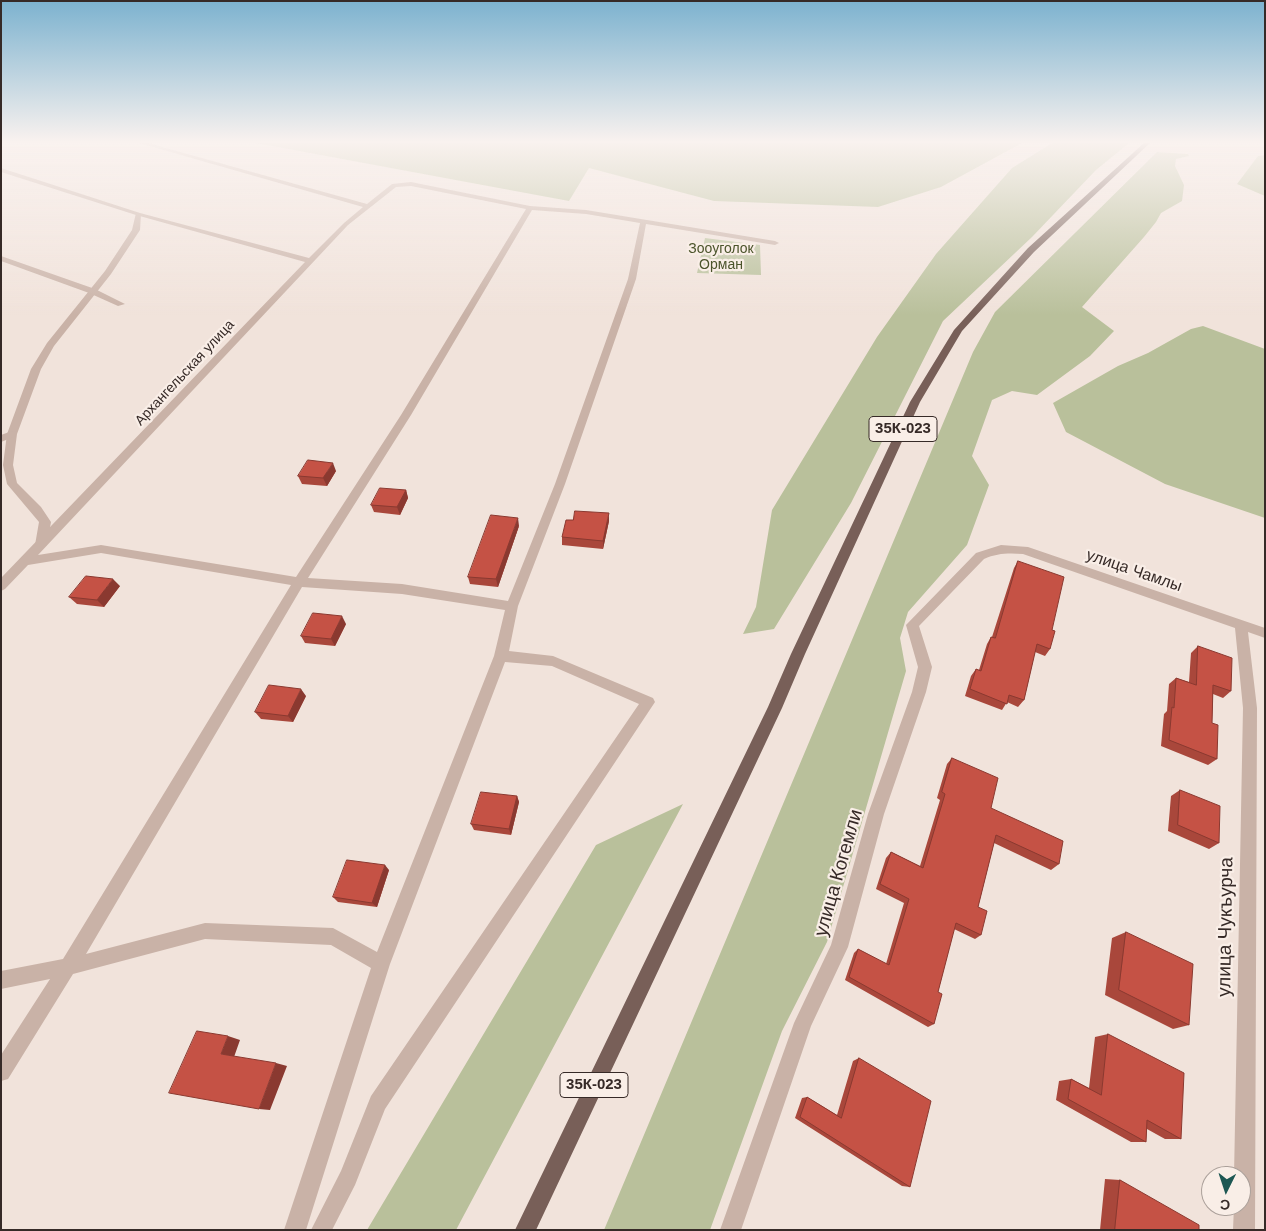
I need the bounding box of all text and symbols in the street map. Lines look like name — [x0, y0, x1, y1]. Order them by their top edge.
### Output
park label: Зооуголок Орман — [688, 241, 754, 274]
street label: Архангельская улица — [132, 317, 238, 429]
road number: 35К-023 — [869, 416, 937, 442]
street label: улица Чамлы — [1084, 546, 1184, 596]
street label: улица Когемли — [810, 807, 868, 939]
street label: улица Чукъурча — [1213, 857, 1239, 997]
road number: 35К-023 — [560, 1072, 628, 1098]
north arrow — [1201, 1166, 1251, 1216]
text: С — [1219, 1197, 1231, 1213]

